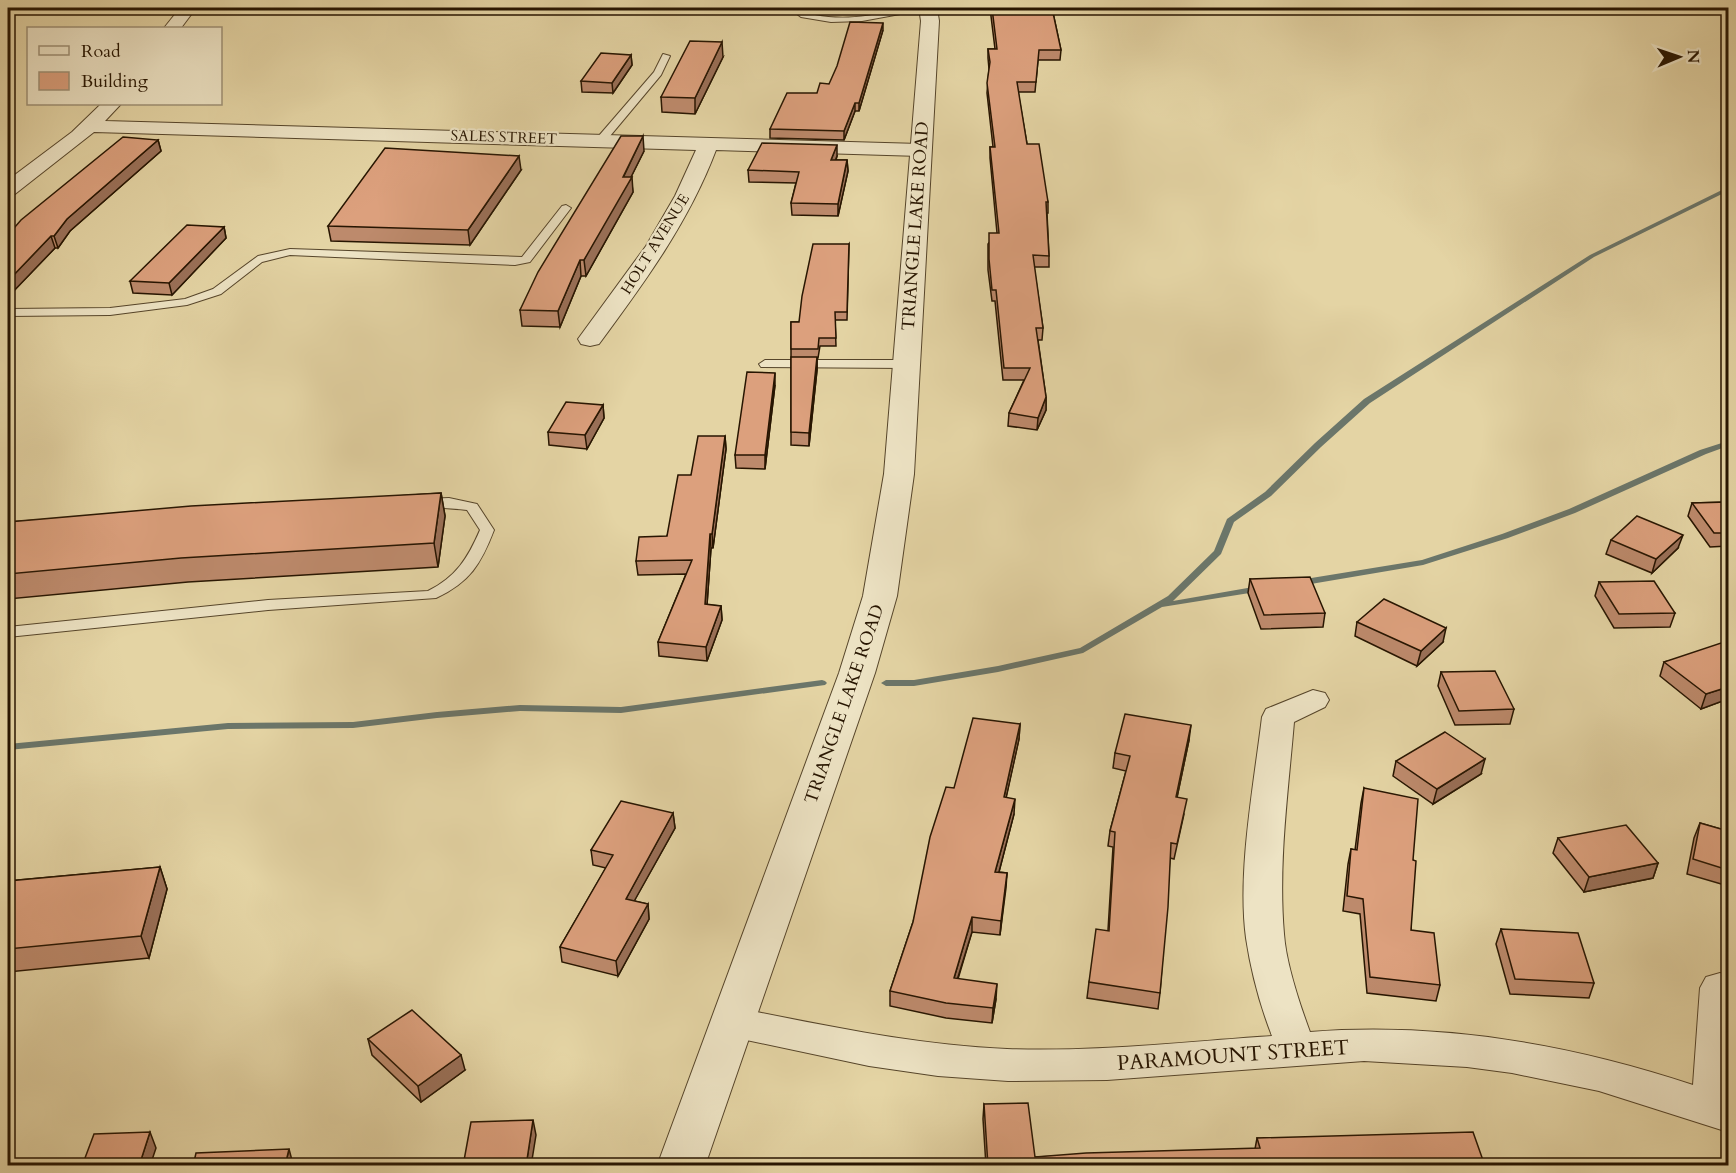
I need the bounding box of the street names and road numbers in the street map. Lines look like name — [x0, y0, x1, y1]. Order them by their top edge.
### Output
street label: TRIANGLE LAKE ROAD — [896, 121, 935, 331]
street label: SALES STREET — [450, 125, 558, 149]
street label: HOLT AVENUE — [616, 190, 694, 298]
street label: TRIANGLE LAKE ROAD — [799, 601, 890, 807]
street label: PARAMOUNT STREET — [1116, 1033, 1350, 1078]

